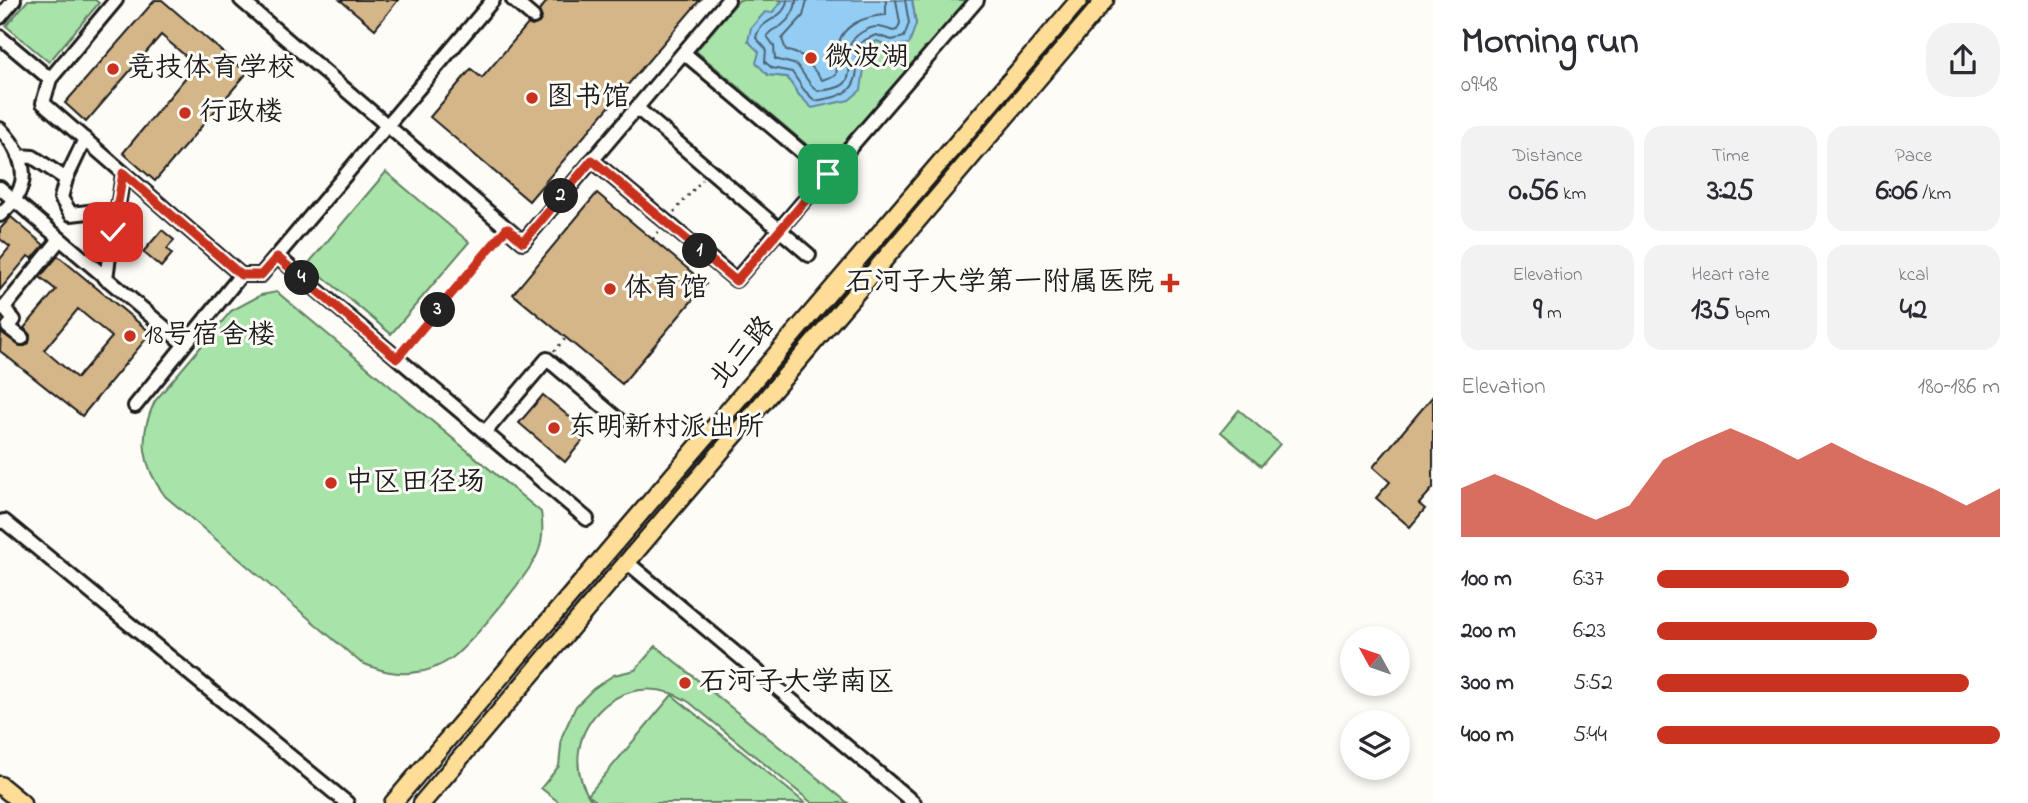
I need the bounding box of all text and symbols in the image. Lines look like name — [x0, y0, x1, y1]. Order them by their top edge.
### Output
text: Morning run — [1461, 15, 1639, 71]
button: share — [1926, 23, 2000, 97]
place label: 微波湖 — [825, 38, 909, 79]
place label: 竞技体育学校 — [127, 49, 295, 90]
marker: 微波湖 — [803, 50, 819, 66]
marker: 竞技体育学校 — [105, 61, 121, 77]
text: 09:48 — [1461, 69, 1498, 102]
place label: 图书馆 — [546, 78, 630, 119]
marker: 图书馆 — [524, 90, 540, 106]
place label: 行政楼 — [199, 93, 283, 134]
marker: 行政楼 — [177, 105, 193, 121]
text: Distance — [1513, 143, 1583, 170]
text: Time — [1712, 143, 1749, 170]
text: Pace — [1895, 143, 1932, 170]
pin — [798, 144, 858, 204]
icon: arrive — [809, 155, 847, 193]
text: 0.56 — [1509, 170, 1558, 214]
text: 3:25 — [1707, 170, 1754, 214]
text: 6:06 — [1876, 170, 1918, 214]
pin: 2 — [544, 178, 578, 214]
text: km — [1558, 181, 1586, 208]
text: /km — [1918, 181, 1951, 208]
text: 2 — [556, 182, 565, 209]
pin — [83, 202, 143, 262]
icon: check — [94, 213, 132, 251]
pin: 1 — [682, 233, 718, 268]
text: 1 — [696, 237, 703, 264]
pin: 4 — [284, 260, 320, 296]
text: Elevation — [1513, 262, 1582, 289]
text: Heart rate — [1692, 262, 1769, 289]
text: kcal — [1898, 262, 1929, 289]
place label: 石河子大学第一附属医院 — [846, 263, 1154, 304]
text: 4 — [298, 264, 305, 291]
place label: 体育馆 — [624, 269, 708, 310]
marker: 石河子大学第一附属医院 — [1160, 273, 1180, 293]
marker: 体育馆 — [602, 281, 618, 297]
text: 9 — [1533, 289, 1542, 333]
text: 135 — [1691, 289, 1730, 333]
text: 42 — [1900, 289, 1927, 333]
pin: 3 — [420, 292, 456, 328]
text: 3 — [434, 296, 441, 323]
text: m — [1542, 300, 1562, 327]
text: bpm — [1730, 300, 1770, 327]
street label: 北三路 — [700, 308, 786, 398]
place label: 18号宿舍楼 — [144, 316, 275, 357]
marker: 18号宿舍楼 — [122, 328, 138, 344]
text: Elevation — [1461, 371, 1546, 404]
text: 180–186 m — [1918, 371, 2000, 404]
place label: 东明新村派出所 — [568, 408, 764, 449]
marker: 东明新村派出所 — [546, 420, 562, 436]
place label: 中区田径场 — [345, 463, 485, 504]
marker: 中区田径场 — [323, 475, 339, 491]
text: 100 m — [1461, 563, 1512, 596]
text: 6:37 — [1573, 563, 1604, 596]
text: 200 m — [1461, 615, 1516, 648]
text: 6:23 — [1573, 615, 1606, 648]
north arrow — [1340, 626, 1410, 696]
map controls — [1340, 626, 1410, 780]
place label: 石河子大学南区 — [699, 663, 895, 704]
text: 300 m — [1461, 667, 1514, 700]
text: 5:52 — [1573, 667, 1613, 700]
marker: 石河子大学南区 — [677, 675, 693, 691]
button: layers — [1340, 710, 1410, 780]
text: 400 m — [1461, 719, 1514, 752]
text: 5:44 — [1573, 719, 1607, 752]

